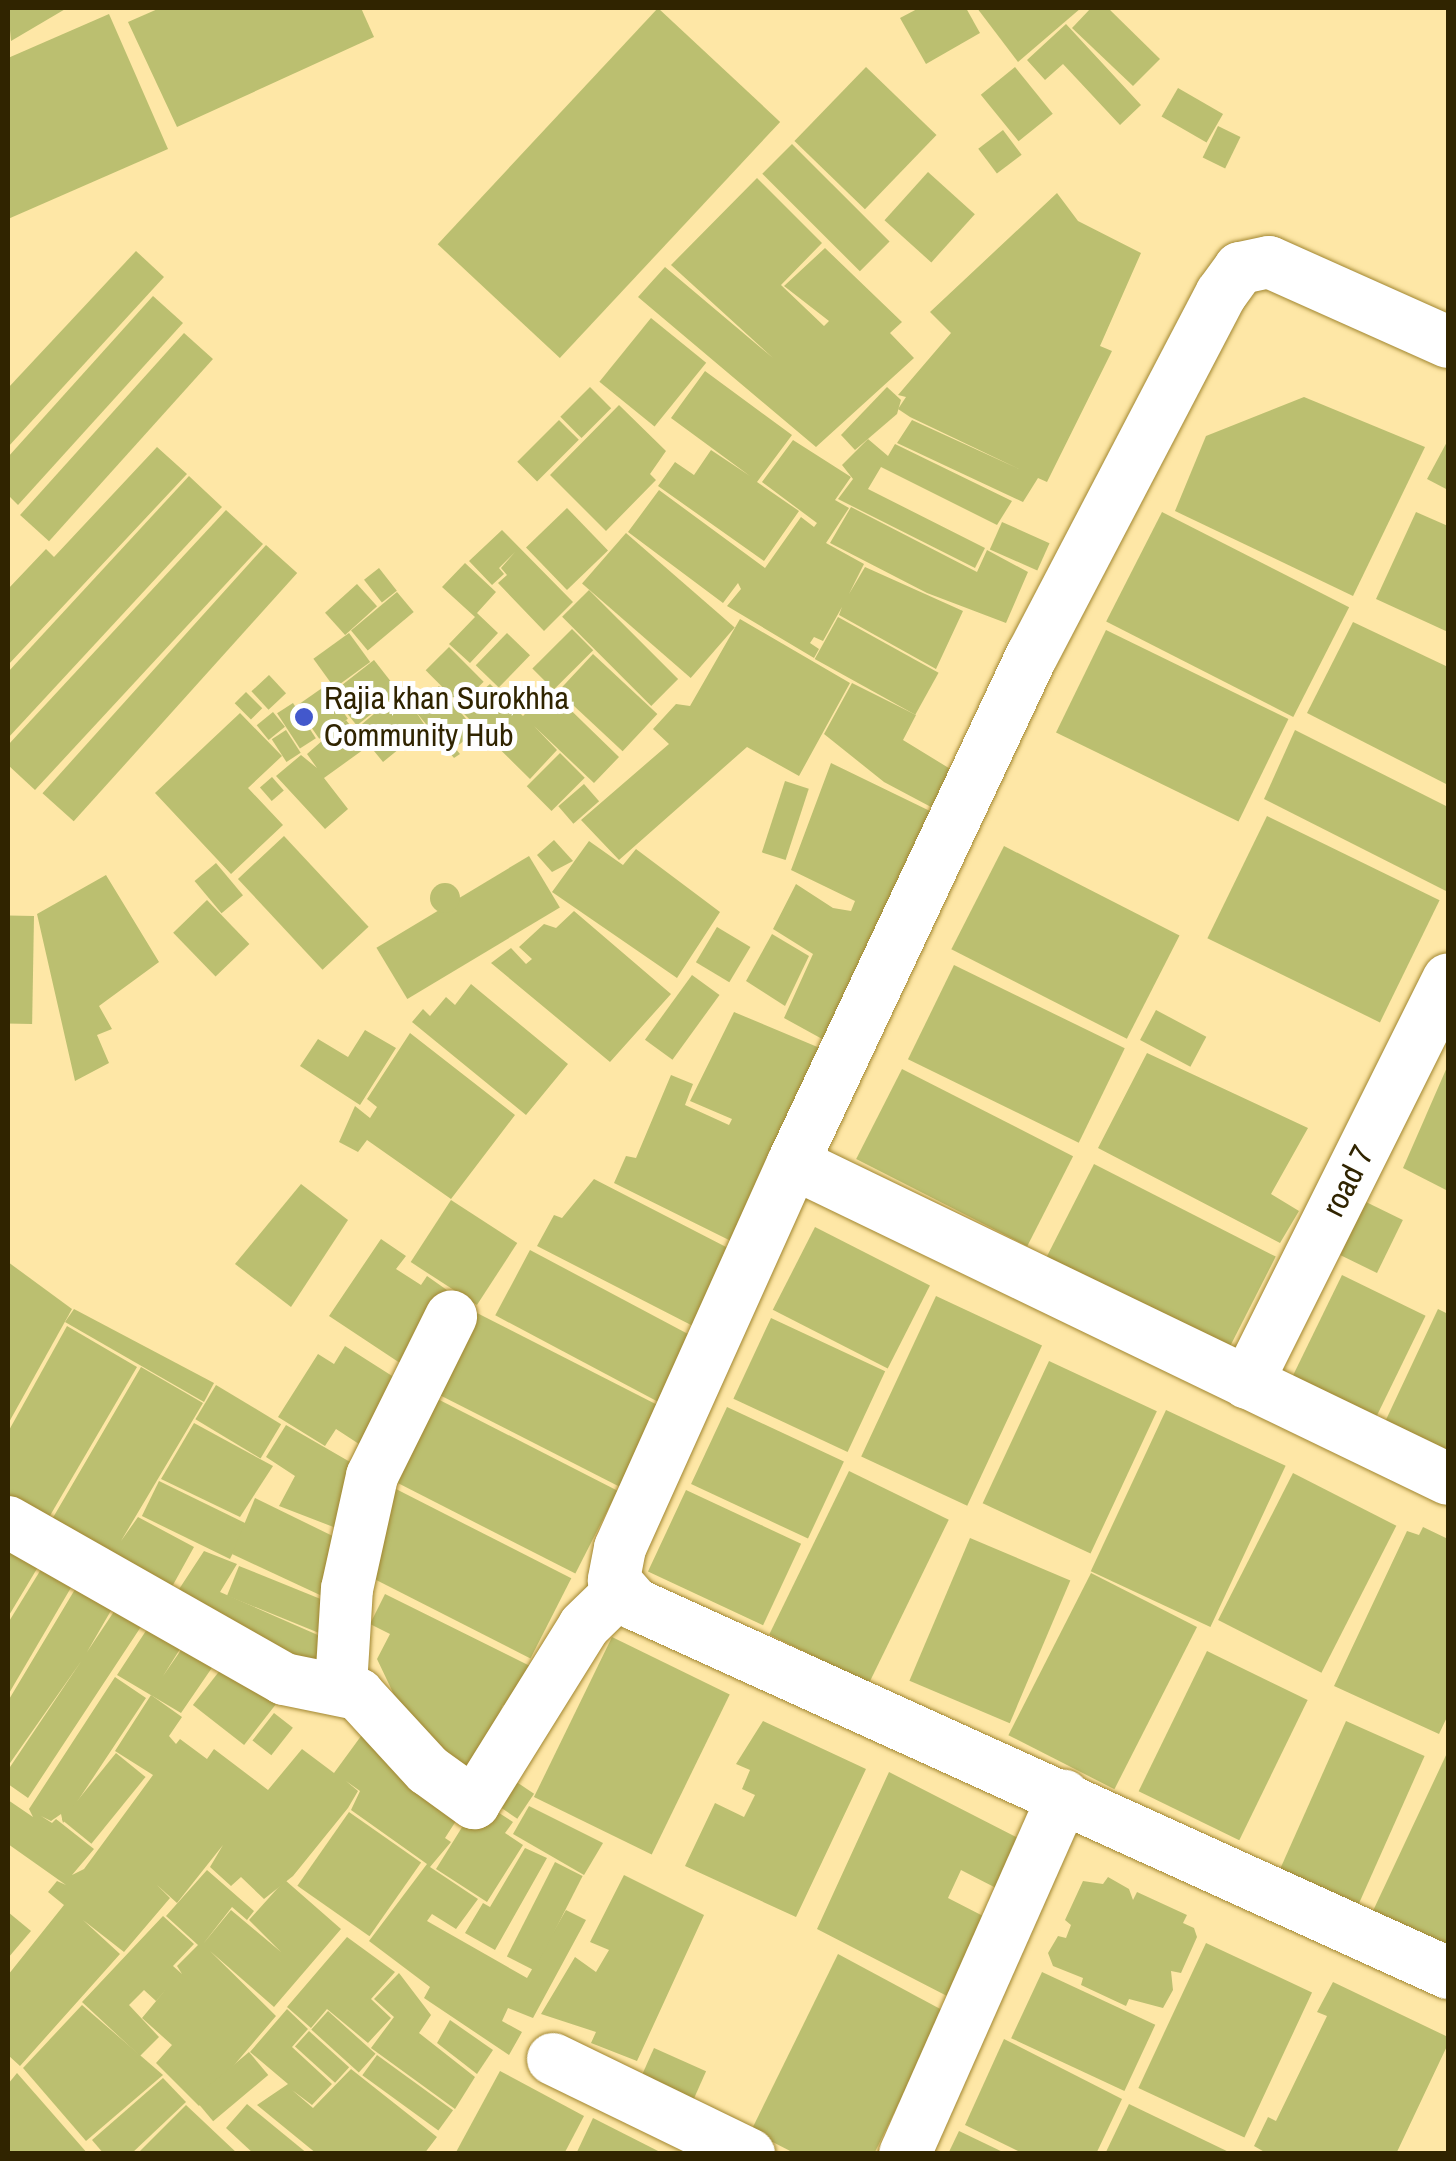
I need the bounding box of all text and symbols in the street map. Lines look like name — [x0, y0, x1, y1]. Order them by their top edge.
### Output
place label: Rajia khan Surokhha Community Hub — [324, 680, 569, 755]
marker: Rajia khan Surokhha Community Hub — [293, 706, 315, 728]
street label: road 7 — [1314, 1139, 1382, 1223]

